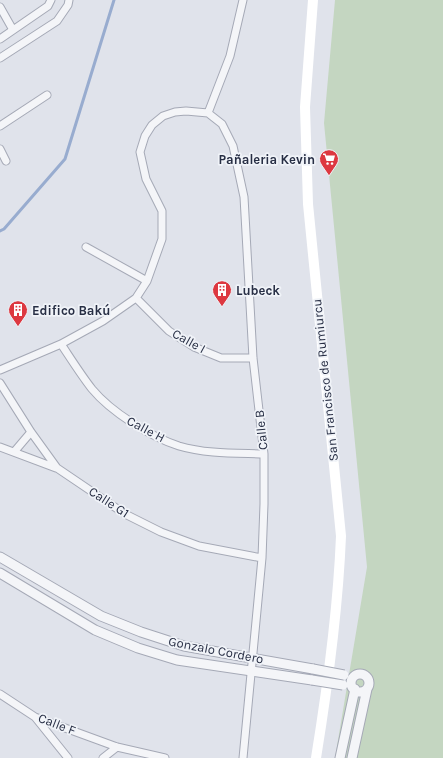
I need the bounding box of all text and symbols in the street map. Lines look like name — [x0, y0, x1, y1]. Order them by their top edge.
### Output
supermarket icon: Pañaleria Kevin — [318, 148, 340, 176]
place label: Pañaleria Kevin — [219, 152, 315, 167]
building icon: Lubeck — [211, 279, 233, 307]
place label: Lubeck — [236, 283, 280, 298]
street label: San Francisco de Rumiurcu — [309, 298, 341, 462]
building icon: Edifico Bakú — [7, 299, 29, 327]
place label: Edifico Bakú — [32, 303, 110, 318]
street label: Calle I — [170, 326, 208, 356]
street label: Calle B — [251, 409, 271, 451]
street label: Calle H — [124, 413, 168, 445]
street label: Calle G1 — [86, 483, 132, 521]
street label: Gonzalo Cordero — [167, 633, 265, 667]
street label: Calle F — [36, 710, 78, 738]

